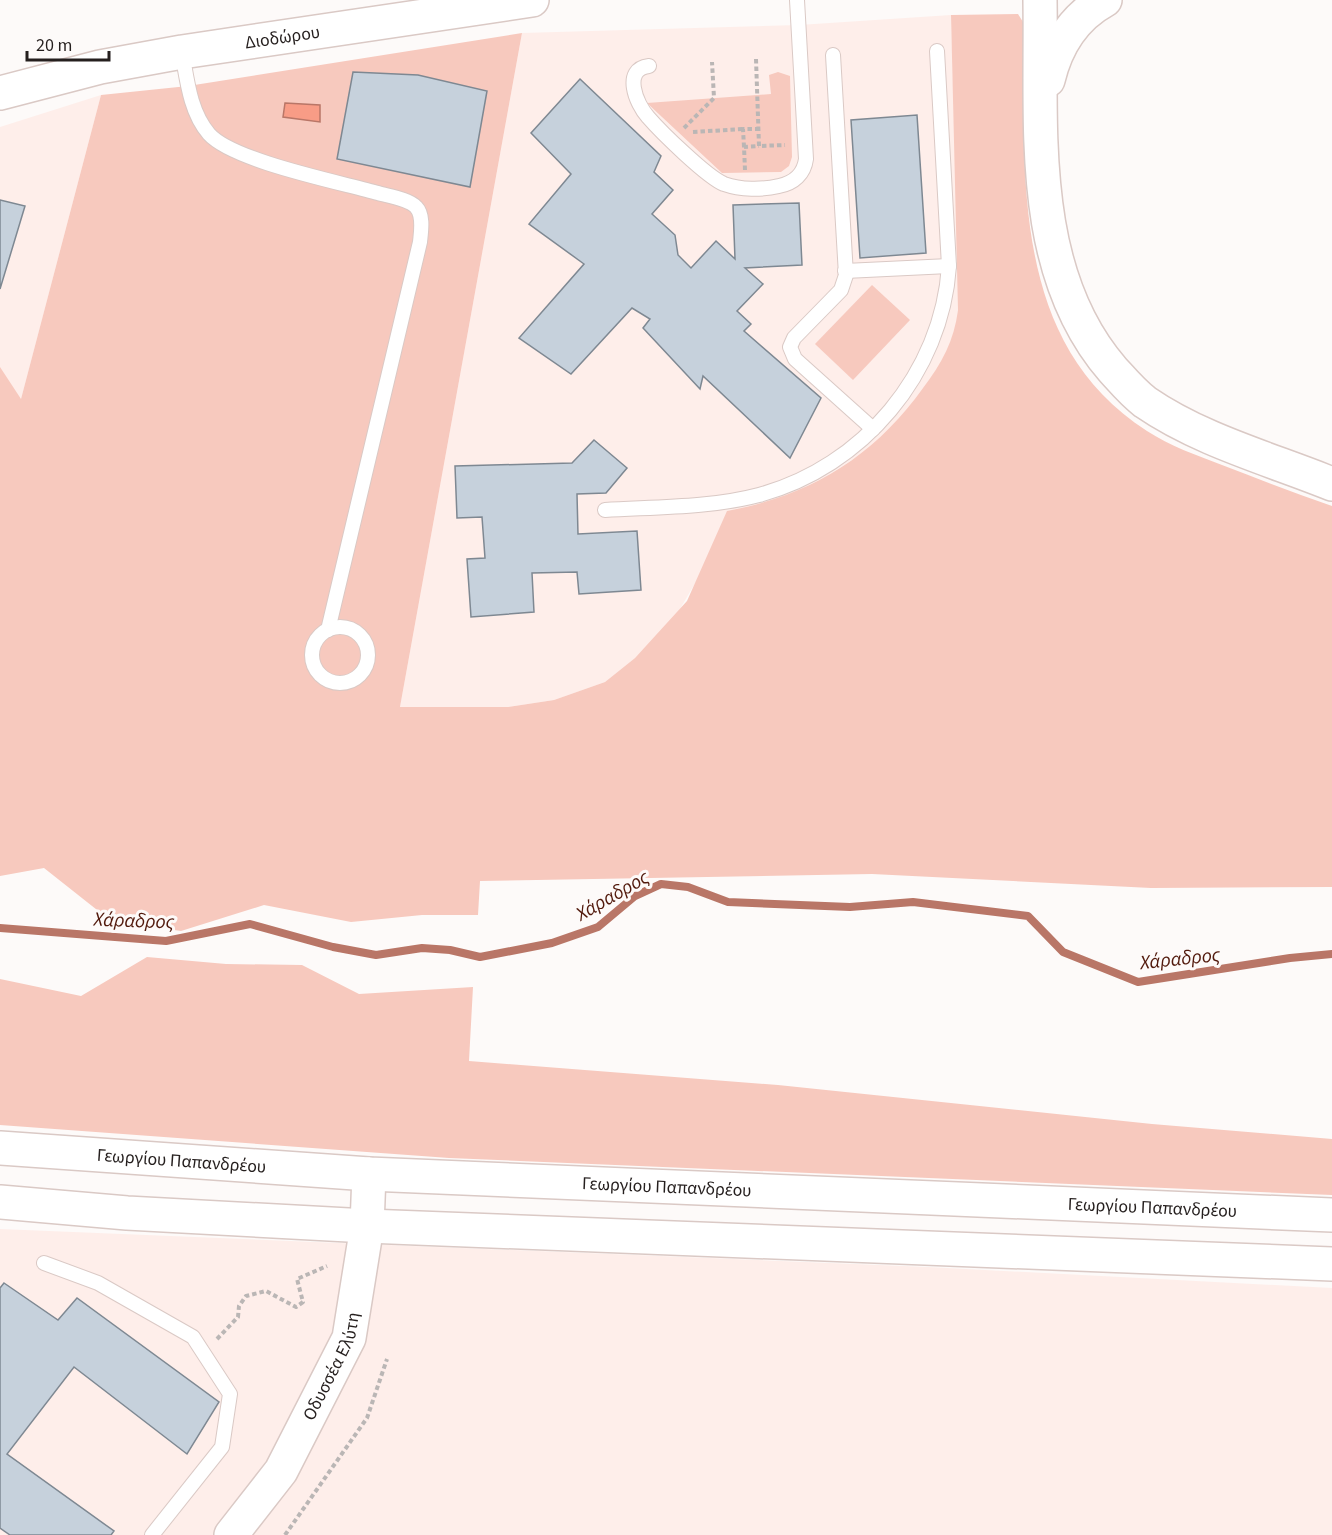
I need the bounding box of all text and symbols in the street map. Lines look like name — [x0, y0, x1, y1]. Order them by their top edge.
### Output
street label: Διοδώρου — [243, 20, 322, 56]
scale bar — [27, 24, 110, 62]
text: 20 m — [36, 33, 72, 58]
water label: Χάραδρος — [570, 863, 655, 929]
water label: Χάραδρος — [92, 906, 175, 936]
water label: Χάραδρος — [1138, 941, 1222, 977]
street label: Γεωργίου Παπανδρέου — [96, 1143, 267, 1180]
street label: Γεωργίου Παπανδρέου — [582, 1171, 752, 1203]
street label: Γεωργίου Παπανδρέου — [1067, 1192, 1238, 1224]
street label: Οδυσσέα Ελύτη — [297, 1311, 366, 1425]

